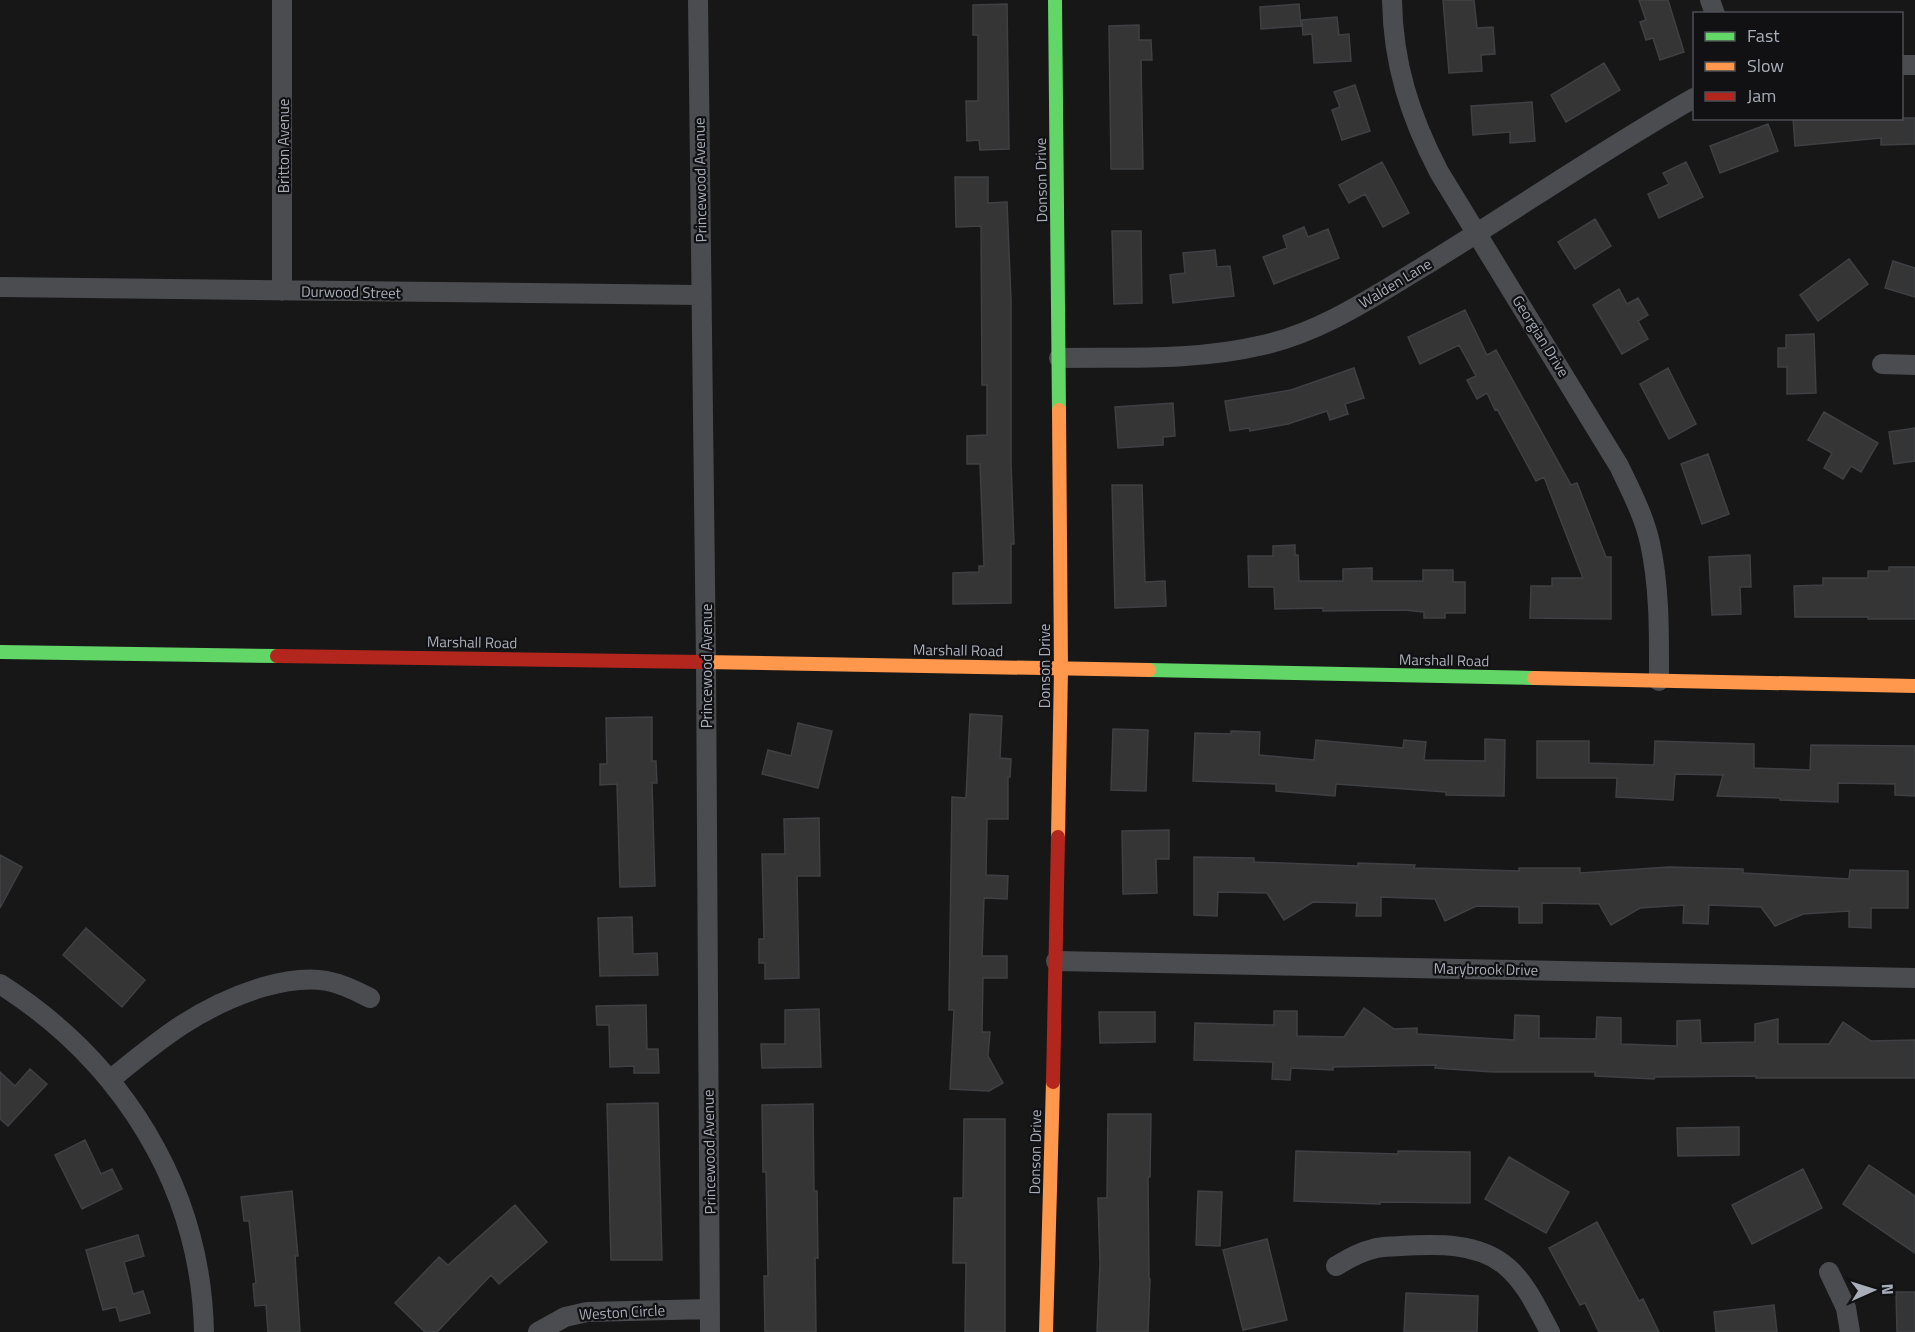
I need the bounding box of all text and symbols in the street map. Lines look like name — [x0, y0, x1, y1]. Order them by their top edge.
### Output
legend — [1693, 12, 1903, 120]
text: Fast — [1747, 22, 1780, 49]
text: Slow — [1747, 52, 1784, 79]
text: Jam — [1747, 82, 1776, 109]
street label: Britton Avenue — [272, 99, 295, 193]
street label: Princewood Avenue — [687, 117, 713, 243]
street label: Donson Drive — [1029, 137, 1053, 223]
street label: Walden Lane — [1354, 252, 1436, 314]
street label: Durwood Street — [301, 280, 402, 304]
street label: Georgian Drive — [1507, 291, 1575, 381]
street label: Princewood Avenue — [695, 604, 718, 728]
street label: Donson Drive — [1033, 624, 1056, 708]
street label: Marshall Road — [427, 630, 517, 654]
street label: Marshall Road — [913, 638, 1003, 662]
street label: Marshall Road — [1399, 648, 1489, 672]
street label: Marybrook Drive — [1433, 957, 1539, 981]
street label: Princewood Avenue — [696, 1089, 722, 1215]
street label: Donson Drive — [1023, 1109, 1047, 1195]
north arrow — [1843, 1260, 1903, 1320]
text: N — [1876, 1283, 1900, 1295]
street label: Weston Circle — [578, 1298, 666, 1326]

